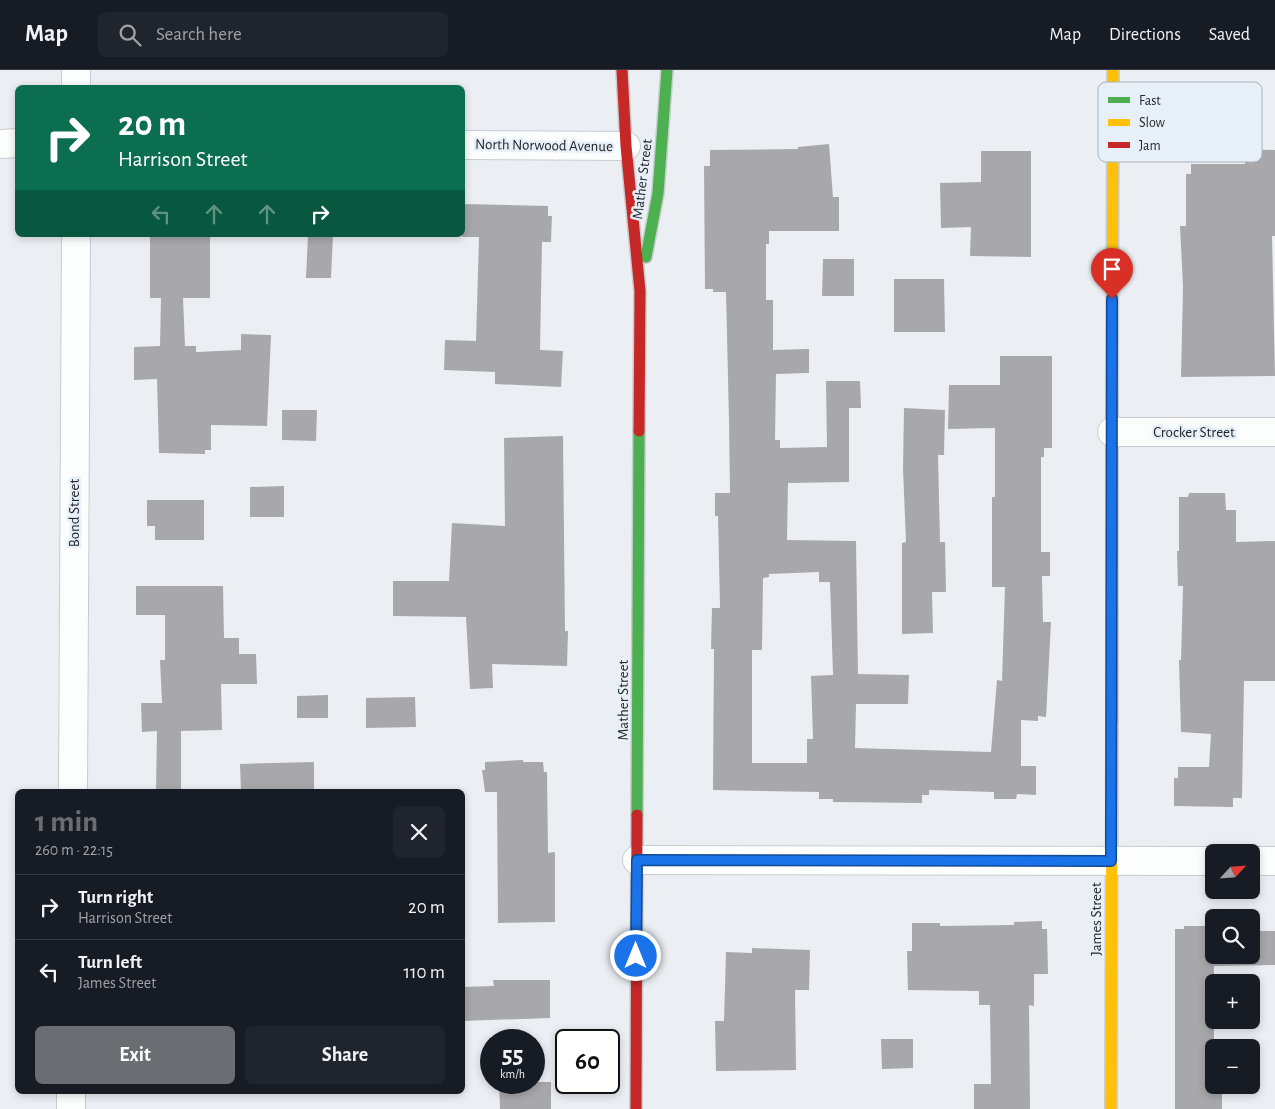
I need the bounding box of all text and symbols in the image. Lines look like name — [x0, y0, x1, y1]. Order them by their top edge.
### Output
search box — [98, 12, 448, 57]
icon: search — [116, 21, 144, 49]
text: Map — [25, 22, 68, 46]
text: Search here — [156, 25, 242, 44]
text: Map — [1050, 26, 1081, 44]
text: Directions — [1109, 26, 1181, 44]
text: Saved — [1209, 26, 1250, 44]
legend — [1098, 82, 1262, 162]
text: Fast — [1139, 94, 1161, 108]
icon: right — [35, 105, 100, 170]
text: 20 m — [118, 107, 186, 142]
text: Slow — [1139, 116, 1166, 130]
street label: North Norwood Avenue — [475, 137, 613, 154]
street label: Mather Street — [630, 138, 655, 220]
text: Jam — [1139, 139, 1161, 153]
text: Harrison Street — [118, 148, 248, 170]
icon: left — [147, 200, 175, 228]
icon: ahead — [200, 200, 228, 228]
icon: ahead — [253, 200, 281, 228]
icon: right — [306, 200, 334, 228]
pin — [1091, 248, 1133, 299]
icon: arrive — [1098, 255, 1126, 283]
street label: Crocker Street — [1153, 425, 1235, 440]
street label: Bond Street — [67, 479, 82, 547]
street label: Mather Street — [616, 659, 631, 740]
button: close — [393, 806, 445, 858]
text: 1 min — [35, 807, 98, 837]
text: 260 m · 22:15 — [35, 842, 113, 858]
north arrow — [1205, 844, 1260, 899]
map controls — [1205, 844, 1260, 1094]
street label: James Street — [1089, 882, 1104, 956]
text: Turn right — [78, 888, 153, 907]
icon: right — [35, 893, 63, 921]
text: 20 m — [408, 898, 445, 917]
button: search — [1205, 909, 1260, 964]
text: Harrison Street — [78, 910, 172, 926]
position arrow — [609, 929, 661, 981]
text: Turn left — [78, 953, 142, 972]
icon: left — [35, 958, 63, 986]
text: 110 m — [404, 963, 445, 982]
button: + — [1205, 974, 1260, 1029]
text: James Street — [78, 975, 156, 991]
button: Exit — [35, 1026, 235, 1084]
button: Share — [245, 1026, 445, 1084]
speed limit sign: 60 — [555, 1029, 620, 1094]
button: − — [1205, 1039, 1260, 1094]
text: 55 — [502, 1043, 523, 1068]
text: km/h — [500, 1068, 525, 1080]

